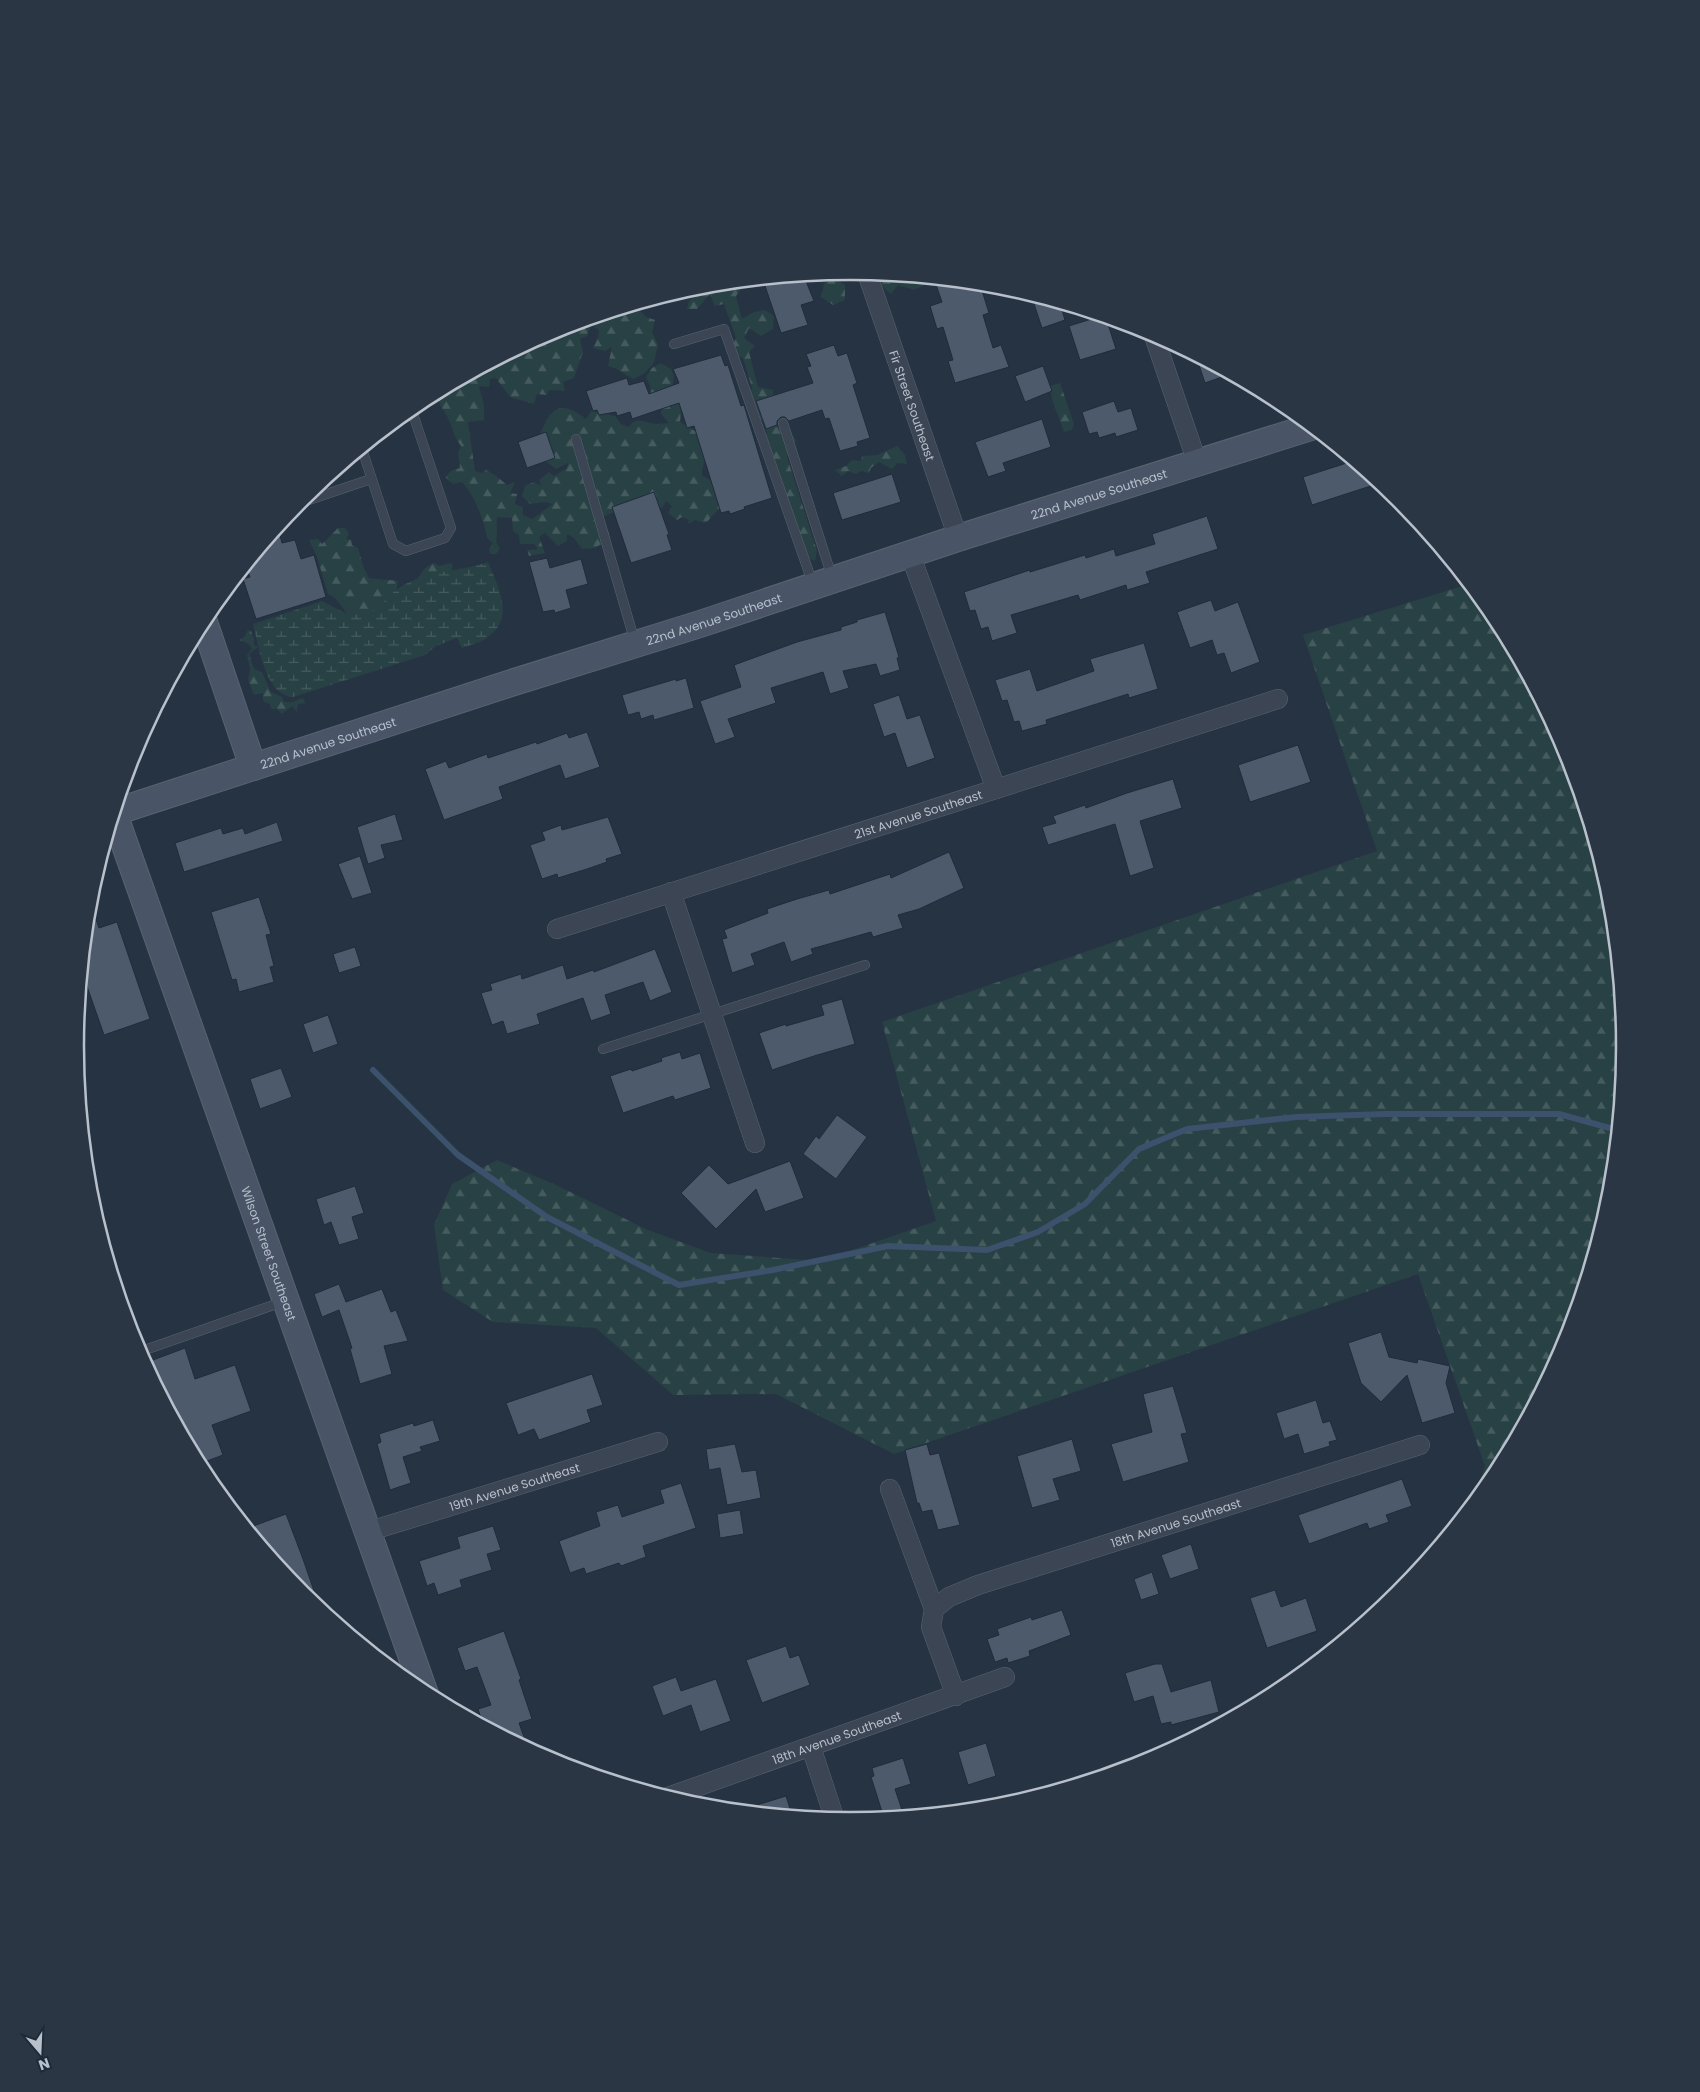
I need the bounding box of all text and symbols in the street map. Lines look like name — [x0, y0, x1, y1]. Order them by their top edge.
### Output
street label: Fir Street Southeast — [886, 348, 939, 463]
street label: 22nd Avenue Southeast — [1029, 464, 1169, 523]
street label: 22nd Avenue Southeast — [644, 589, 784, 649]
street label: 22nd Avenue Southeast — [258, 713, 398, 773]
street label: 21st Avenue Southeast — [852, 785, 984, 842]
street label: Wilson Street Southeast — [238, 1184, 301, 1323]
street label: 19th Avenue Southeast — [447, 1458, 582, 1515]
street label: 18th Avenue Southeast — [1108, 1494, 1243, 1551]
street label: 18th Avenue Southeast — [770, 1706, 903, 1768]
north arrow — [15, 2027, 65, 2077]
text: N — [36, 2053, 52, 2075]

